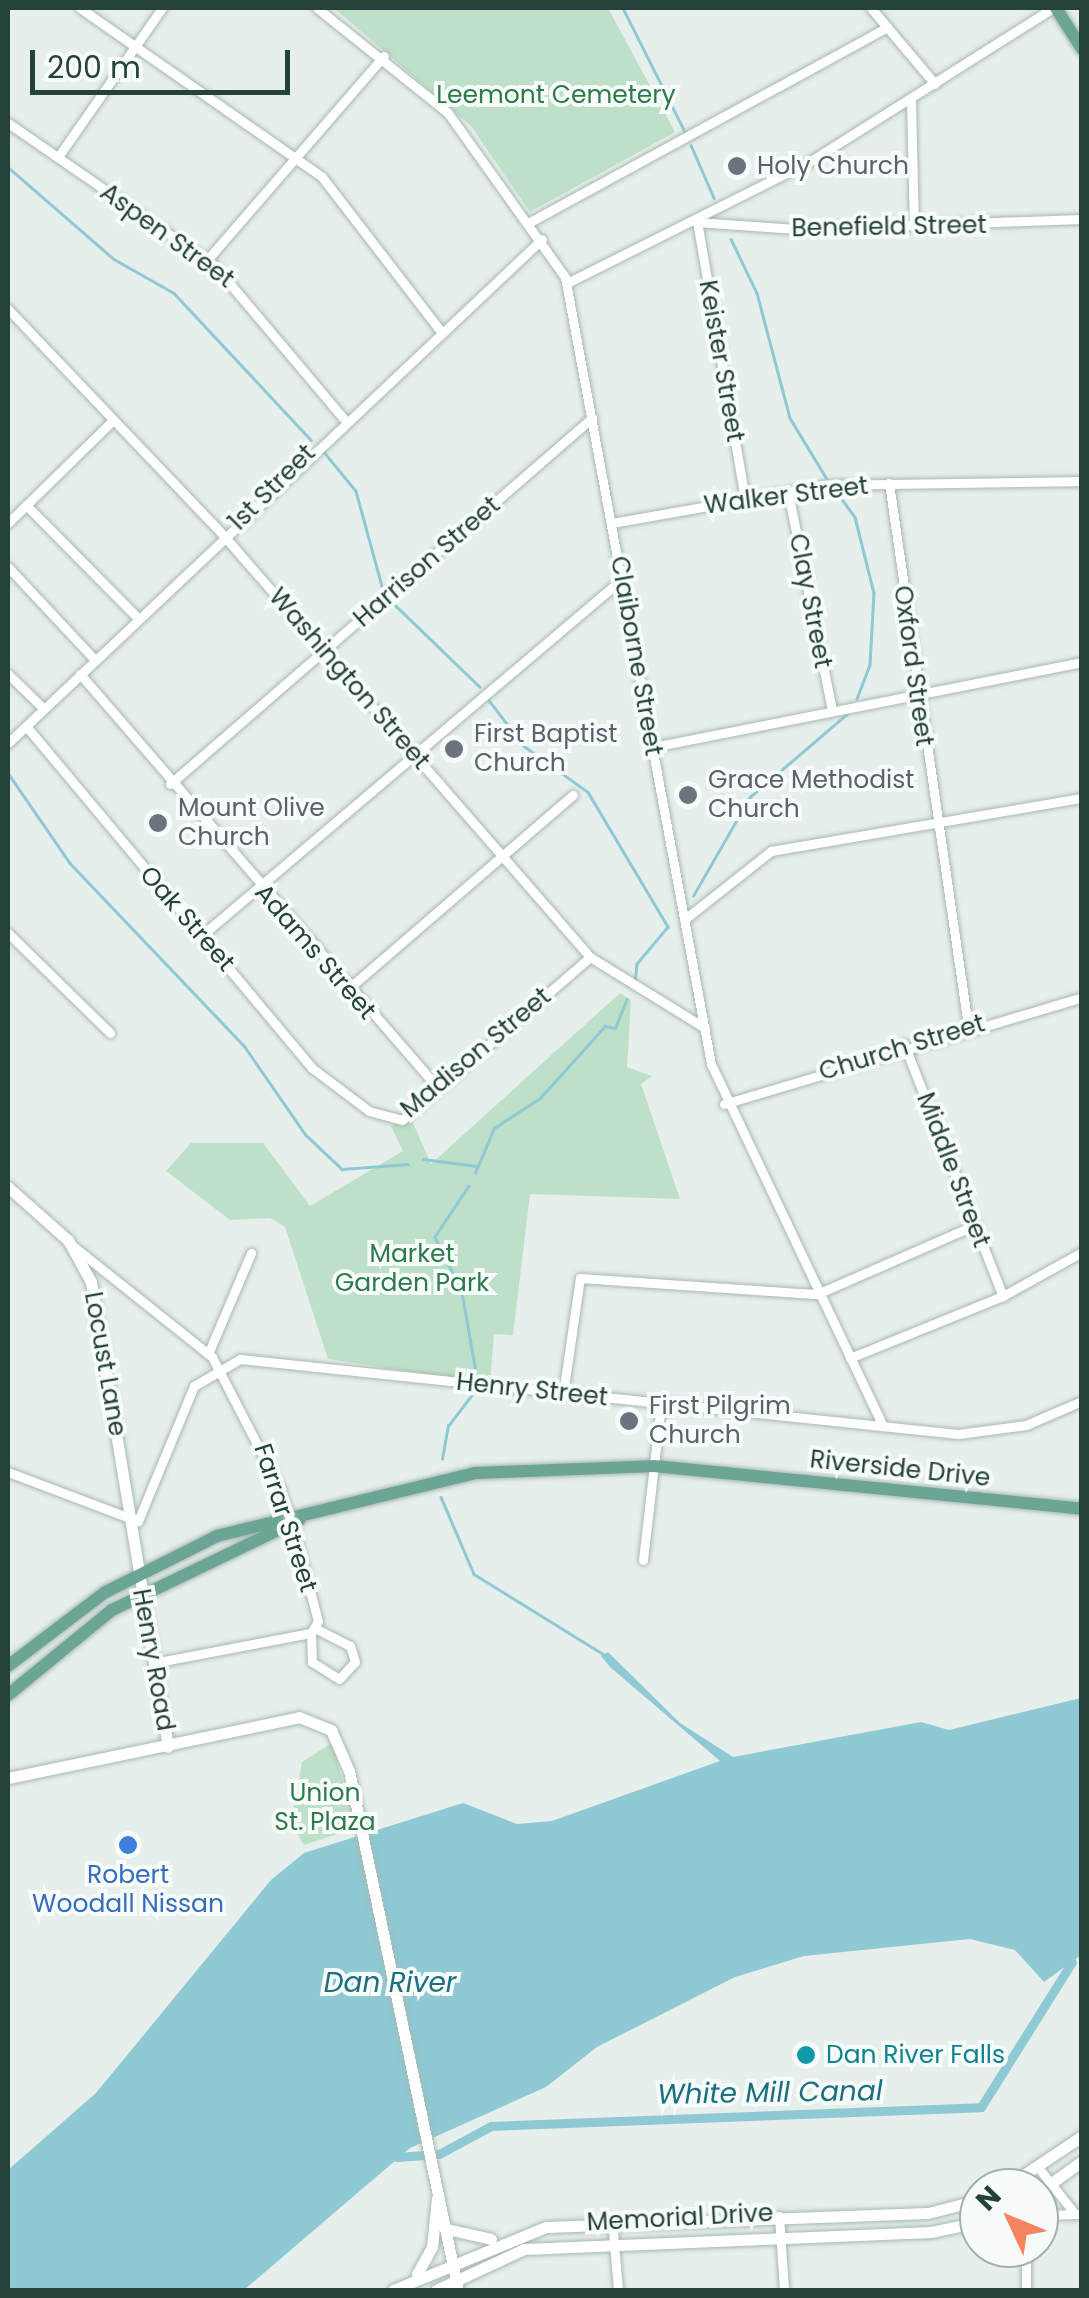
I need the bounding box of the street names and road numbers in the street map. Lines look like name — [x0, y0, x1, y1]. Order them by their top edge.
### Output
street label: Aspen Street — [94, 177, 240, 295]
street label: Benefield Street — [791, 210, 987, 244]
street label: Keister Street — [692, 278, 750, 444]
street label: 1st Street — [222, 438, 322, 538]
street label: Walker Street — [702, 471, 870, 521]
street label: Harrison Street — [348, 490, 506, 634]
street label: Clay Street — [782, 531, 838, 671]
street label: Claiborne Street — [604, 554, 668, 758]
street label: Washington Street — [262, 582, 436, 776]
street label: Oxford Street — [887, 584, 939, 748]
street label: Oak Street — [133, 860, 241, 978]
street label: Adams Street — [248, 878, 382, 1026]
street label: Madison Street — [395, 982, 557, 1124]
street label: Church Street — [816, 1009, 988, 1087]
street label: Middle Street — [910, 1089, 996, 1251]
street label: Locust Lane — [78, 1290, 132, 1438]
street label: Henry Street — [455, 1367, 609, 1413]
street label: Farrar Street — [247, 1440, 323, 1596]
street label: Riverside Drive — [808, 1445, 992, 1493]
street label: Henry Road — [126, 1587, 180, 1733]
street label: Memorial Drive — [586, 2198, 774, 2238]

